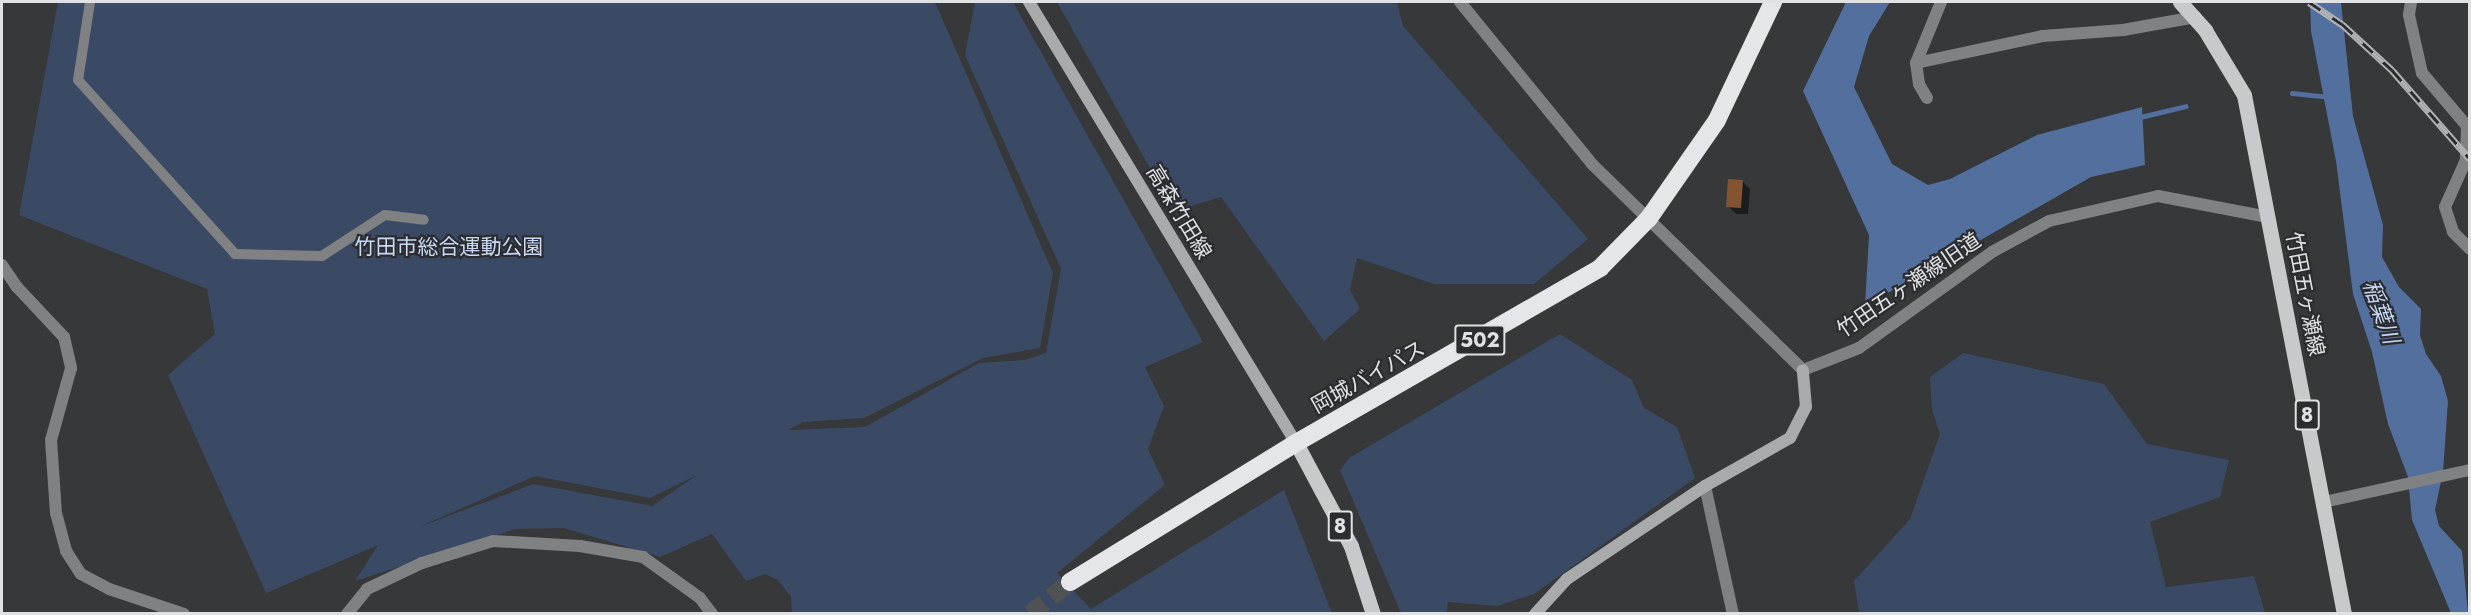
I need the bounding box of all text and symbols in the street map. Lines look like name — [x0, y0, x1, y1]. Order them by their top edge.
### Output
street label: 高森竹田線 — [1141, 161, 1217, 263]
street label: 竹田五ヶ瀬線旧道 — [1832, 228, 1986, 342]
street label: 竹田五ヶ瀬線 — [2281, 230, 2329, 358]
park label: 竹田市総合運動公園 — [355, 234, 543, 260]
water label: 稲葉川 — [2357, 276, 2405, 348]
road number: 502 — [1453, 323, 1507, 357]
street label: 岡城バイパス — [1307, 335, 1429, 419]
road number: 8 — [2294, 398, 2320, 432]
road number: 8 — [1326, 509, 1354, 543]

